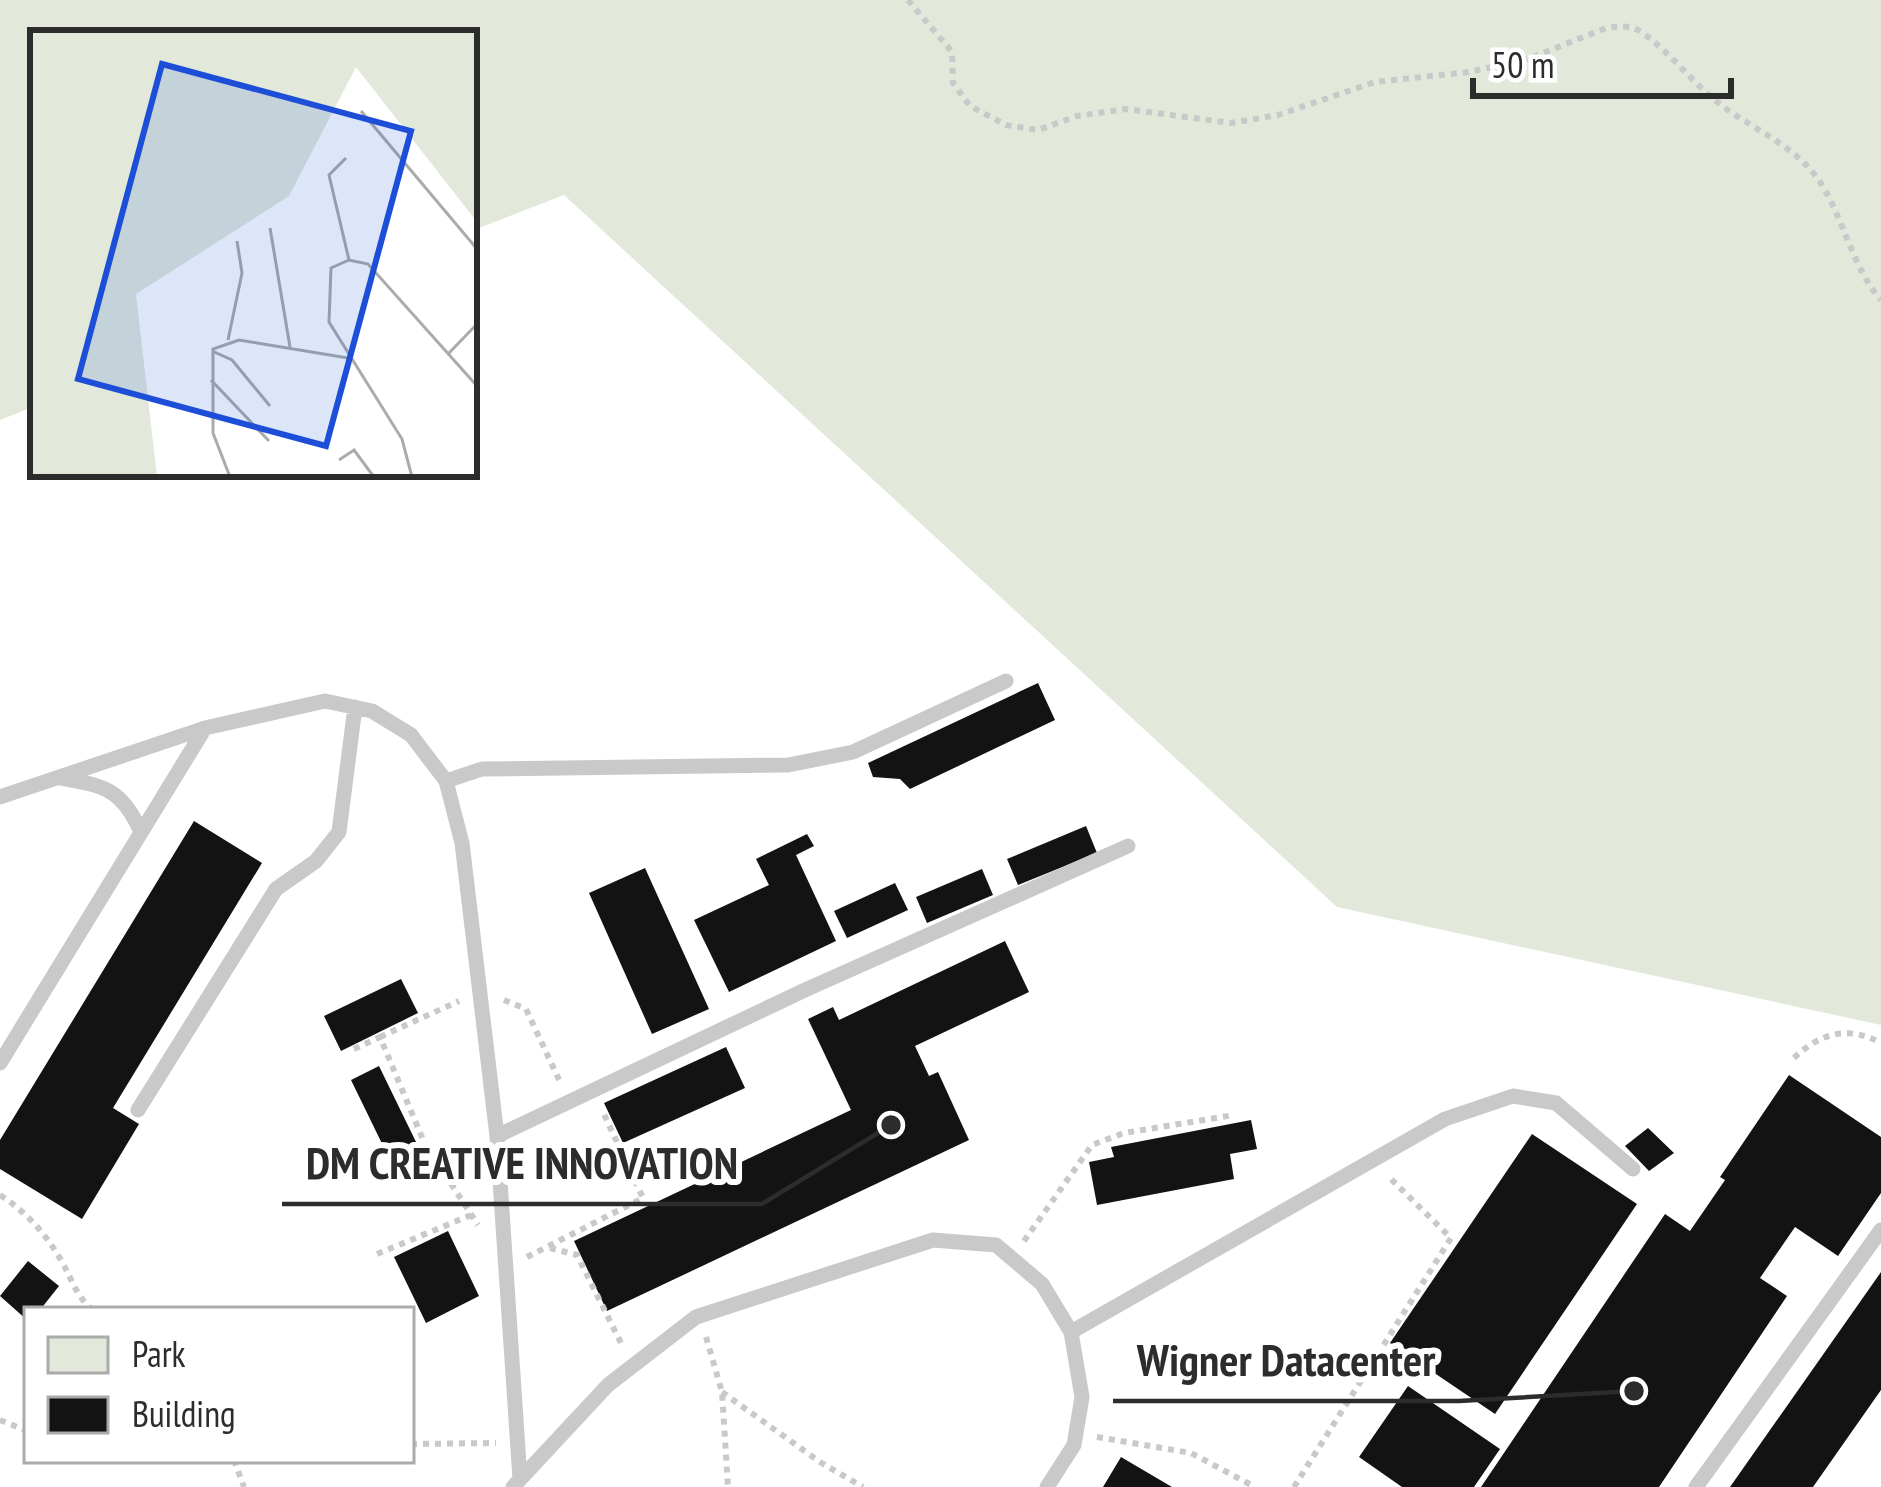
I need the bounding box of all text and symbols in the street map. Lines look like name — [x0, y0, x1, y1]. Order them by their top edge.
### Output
scale bar — [1473, 24, 1731, 98]
inset map — [30, 30, 477, 477]
text: 50 m — [1491, 41, 1554, 88]
callout: DM CREATIVE INNOVATION — [282, 1123, 762, 1204]
text: DM CREATIVE INNOVATION — [306, 1133, 738, 1191]
legend — [24, 1307, 414, 1463]
callout: Wigner Datacenter — [1113, 1320, 1459, 1401]
text: Park — [132, 1330, 186, 1377]
text: Wigner Datacenter — [1136, 1330, 1436, 1388]
text: Building — [132, 1390, 236, 1437]

